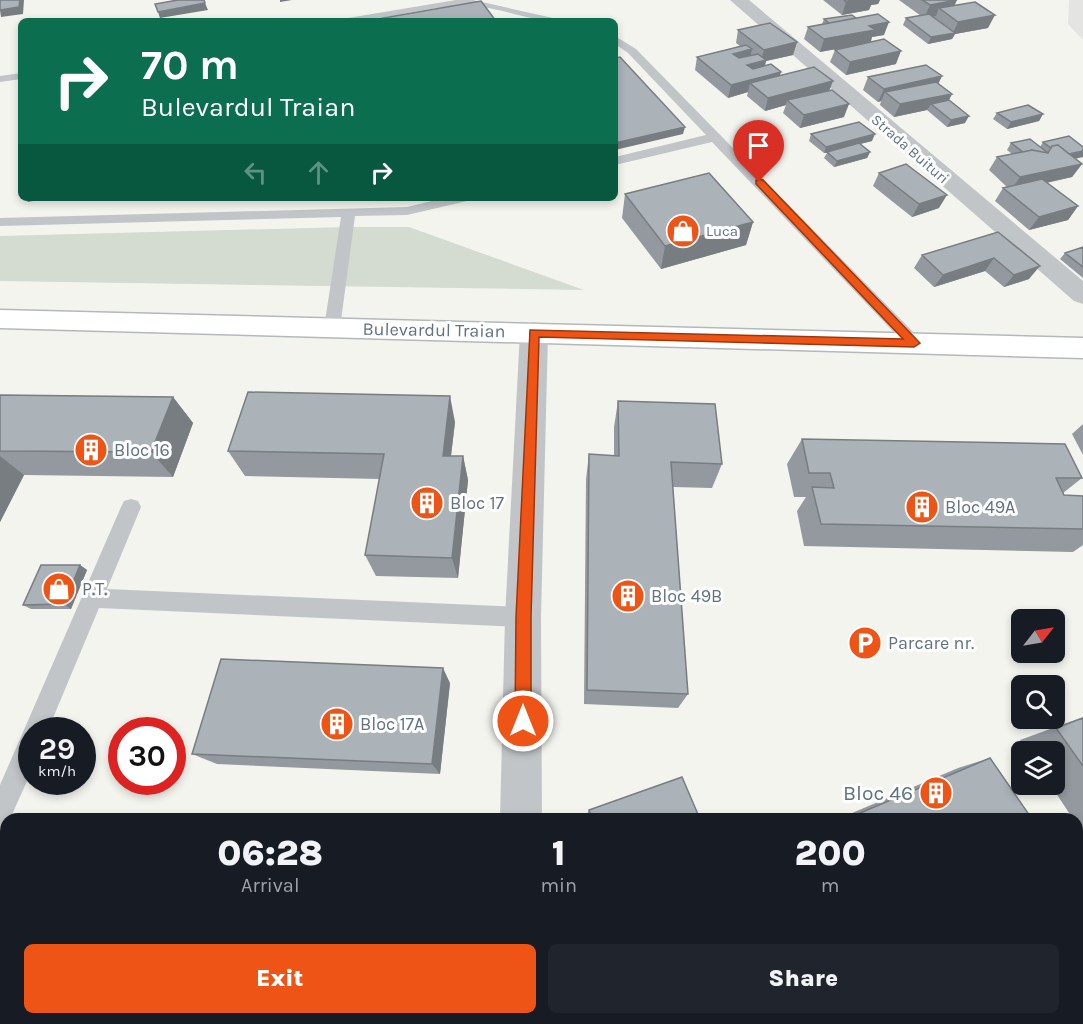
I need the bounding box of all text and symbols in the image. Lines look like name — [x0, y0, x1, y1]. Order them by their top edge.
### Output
text: 70 m — [141, 40, 239, 90]
icon: right — [42, 42, 120, 120]
text: Bulevardul Traian — [141, 91, 355, 123]
street label: Strada Buituri — [868, 111, 952, 187]
pin — [733, 120, 784, 182]
icon: arrive — [742, 129, 775, 162]
icon: left — [239, 156, 272, 189]
icon: ahead — [302, 156, 335, 189]
icon: right — [365, 156, 398, 189]
shop icon: Luca — [665, 213, 701, 249]
place label: Luca — [706, 222, 738, 240]
street label: Bulevardul Traian — [362, 318, 506, 342]
building icon: Bloc 16 — [73, 432, 109, 468]
place label: Bloc 16 — [114, 439, 170, 461]
building icon: Bloc 17 — [409, 485, 445, 521]
building icon: Bloc 49A — [904, 489, 940, 525]
place label: Bloc 17 — [450, 492, 505, 514]
place label: Bloc 49A — [945, 496, 1015, 518]
shop icon: P.T. — [41, 571, 77, 607]
place label: P.T. — [82, 578, 107, 600]
building icon: Bloc 49B — [610, 578, 646, 614]
place label: Bloc 49B — [651, 585, 722, 607]
north arrow — [1011, 609, 1065, 663]
map controls — [1011, 609, 1065, 795]
parking icon: Parcare nr. — [847, 625, 883, 661]
place label: Parcare nr. — [888, 632, 974, 654]
button: search — [1011, 675, 1065, 729]
position arrow — [491, 689, 555, 753]
building icon: Bloc 17A — [319, 706, 355, 742]
place label: Bloc 17A — [360, 713, 424, 735]
speed limit sign: 30 — [108, 717, 186, 795]
text: 29 — [39, 731, 75, 767]
button: layers — [1011, 741, 1065, 795]
text: km/h — [38, 762, 76, 780]
building icon: Bloc 46 — [918, 775, 954, 811]
place label: Bloc 46 — [843, 781, 913, 805]
text: 06:28 — [217, 832, 323, 874]
text: 1 — [552, 832, 566, 874]
text: 200 — [794, 832, 866, 874]
text: Arrival — [241, 874, 299, 897]
text: min — [540, 874, 577, 897]
text: m — [821, 874, 839, 897]
button: Exit — [24, 944, 536, 1013]
button: Share — [548, 944, 1059, 1013]

